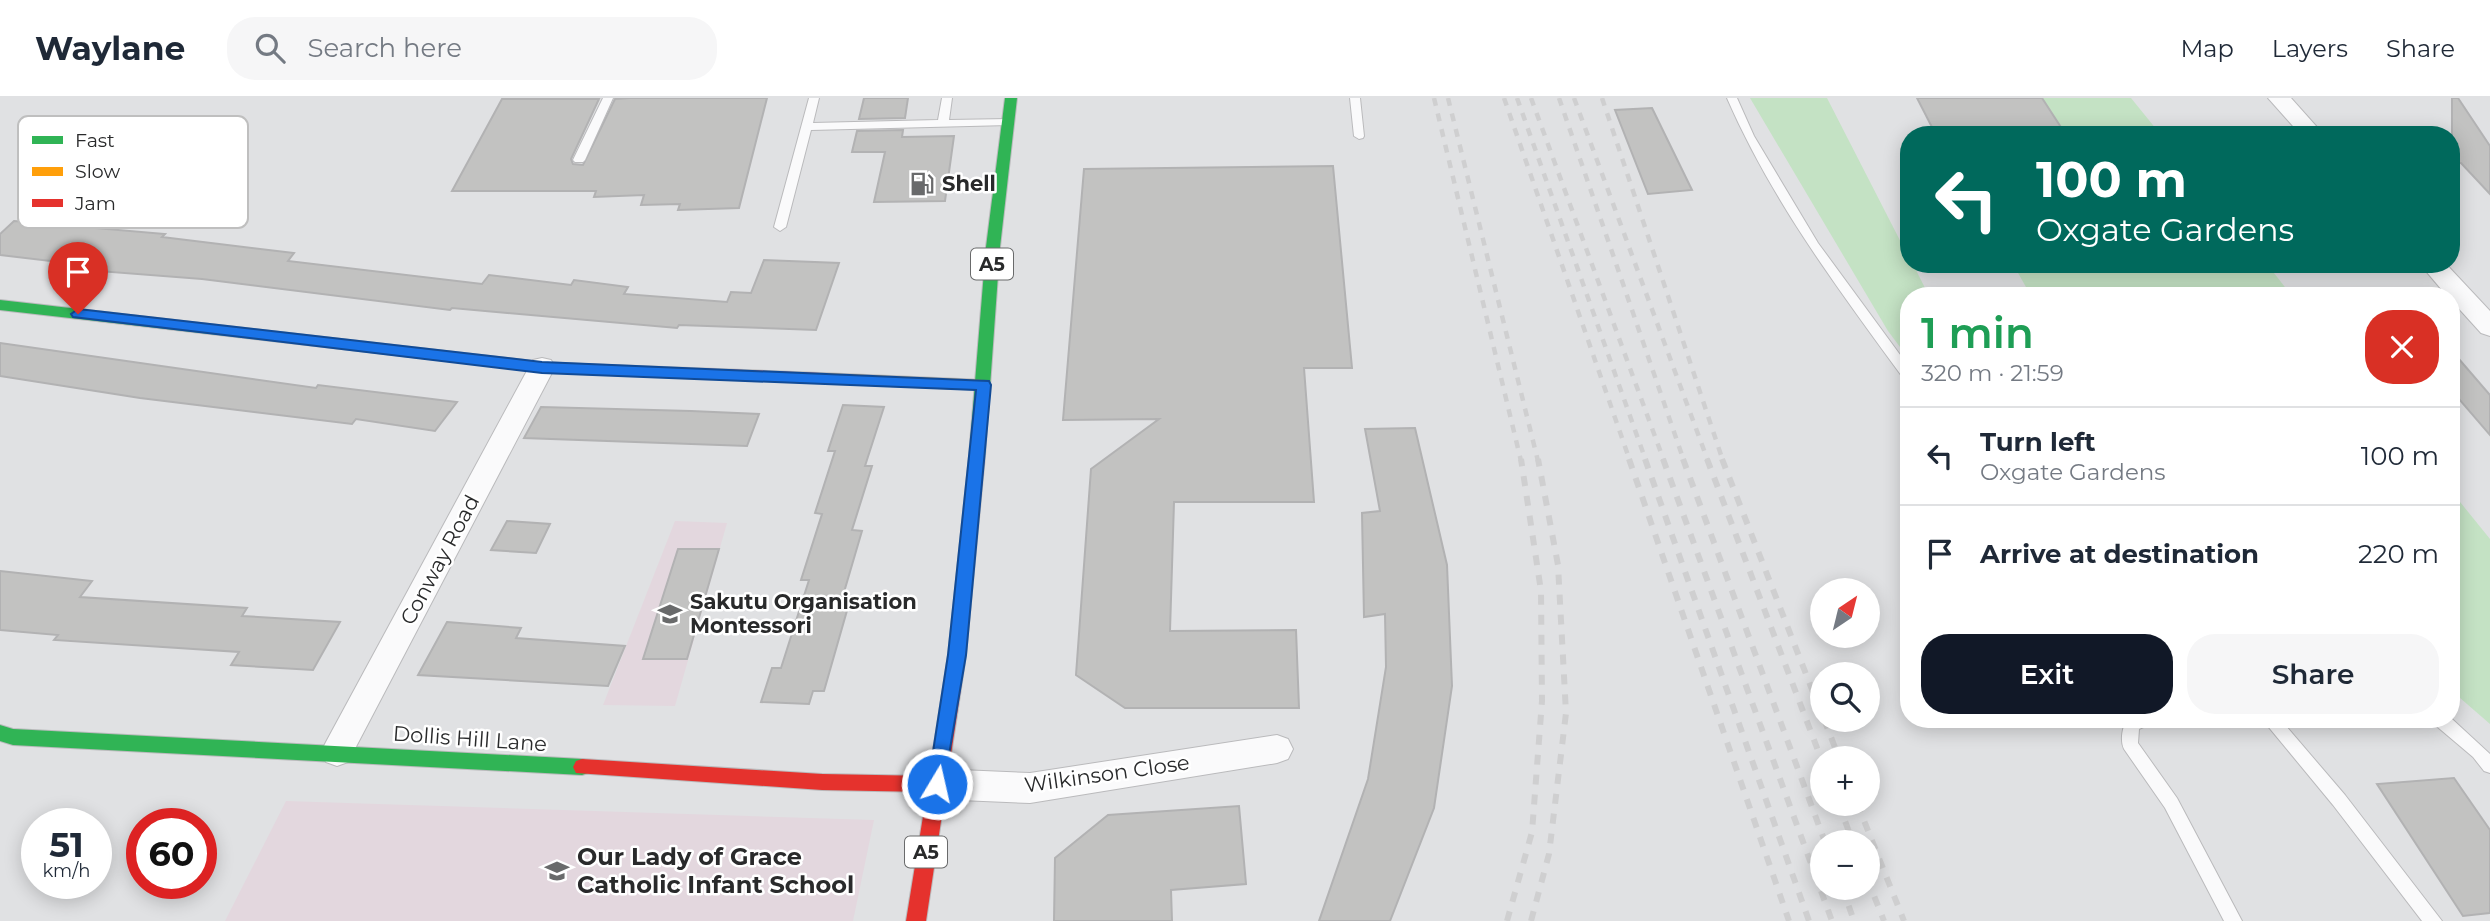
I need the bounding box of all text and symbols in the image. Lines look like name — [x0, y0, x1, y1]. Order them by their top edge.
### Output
search box — [227, 17, 717, 80]
text: Waylane — [35, 28, 185, 68]
icon: search — [251, 29, 289, 67]
text: Search here — [307, 32, 462, 64]
text: Map — [2180, 34, 2234, 63]
text: Layers — [2272, 34, 2348, 63]
text: Share — [2386, 34, 2455, 63]
legend — [18, 116, 248, 228]
text: Fast — [75, 129, 115, 152]
text: 100 m — [2036, 150, 2187, 209]
icon: left — [1921, 154, 2012, 245]
text: Slow — [75, 160, 120, 183]
fuel station icon: Shell — [908, 170, 936, 198]
place label: Shell — [942, 171, 996, 196]
text: Jam — [74, 192, 116, 215]
text: Oxgate Gardens — [2036, 210, 2294, 249]
pin — [48, 242, 108, 314]
road number: A5 — [971, 248, 1013, 280]
icon: arrive — [59, 253, 97, 291]
text: 1 min — [1921, 307, 2034, 359]
button: close — [2365, 310, 2439, 384]
text: 320 m · 21:59 — [1921, 359, 2064, 387]
text: Turn left — [1980, 426, 2096, 458]
icon: left — [1921, 437, 1959, 475]
text: 100 m — [2361, 440, 2439, 472]
text: Oxgate Gardens — [1980, 458, 2166, 486]
street label: Conway Road — [395, 491, 484, 629]
icon: arrive — [1921, 535, 1959, 573]
text: Arrive at destination — [1980, 538, 2259, 570]
text: 220 m — [2358, 538, 2439, 570]
north arrow — [1810, 578, 1880, 648]
map controls — [1810, 578, 1880, 900]
place label: Sakutu Organisation Montessori — [690, 589, 917, 638]
school or university icon: Sakutu Organisation Montessori — [656, 600, 684, 628]
button: Exit — [1921, 634, 2173, 714]
button: Share — [2187, 634, 2439, 714]
button: search — [1810, 662, 1880, 732]
street label: Dollis Hill Lane — [392, 721, 548, 756]
button: + — [1810, 746, 1880, 816]
position arrow — [900, 747, 974, 821]
street label: Wilkinson Close — [1023, 750, 1191, 797]
speed limit sign: 60 — [126, 808, 217, 899]
text: 51 — [49, 823, 84, 866]
button: − — [1810, 830, 1880, 900]
road number: A5 — [905, 836, 947, 867]
place label: Our Lady of Grace Catholic Infant School — [577, 842, 854, 899]
school or university icon: Our Lady of Grace Catholic Infant School — [543, 857, 571, 885]
text: km/h — [42, 860, 91, 882]

